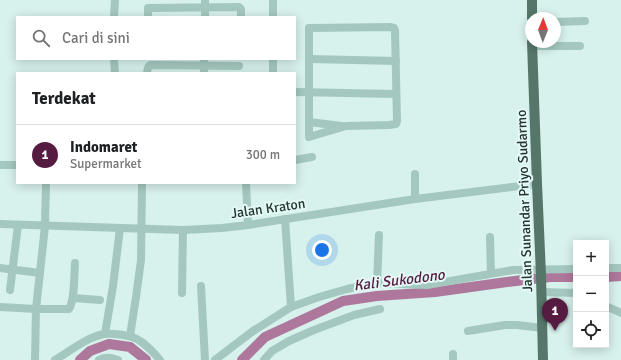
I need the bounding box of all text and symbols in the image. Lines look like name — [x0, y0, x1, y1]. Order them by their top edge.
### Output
north arrow — [525, 12, 561, 48]
search box — [16, 16, 296, 60]
icon: search — [30, 27, 52, 49]
text: Cari di sini — [62, 29, 130, 47]
text: Terdekat — [32, 88, 96, 109]
street label: Jalan Sunandar Priyo Sudarmo — [513, 109, 536, 293]
text: Indomaret — [70, 138, 137, 156]
text: 1 — [41, 147, 49, 163]
text: 300 m — [246, 147, 280, 163]
text: Supermarket — [70, 156, 142, 172]
street label: Jalan Kraton — [230, 195, 306, 222]
your location — [312, 240, 332, 260]
map controls — [573, 240, 609, 348]
button: + — [573, 240, 609, 276]
water label: Kali Sukodono — [352, 265, 447, 295]
button: − — [573, 276, 609, 312]
pin: 1 — [542, 298, 568, 331]
button: locate — [573, 312, 609, 348]

